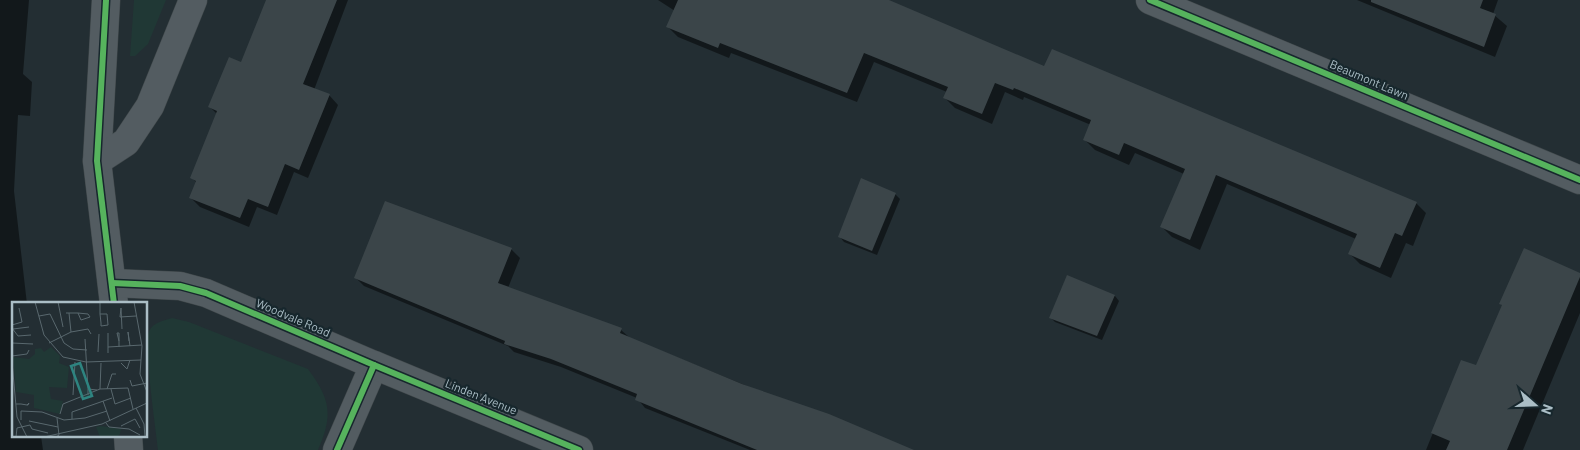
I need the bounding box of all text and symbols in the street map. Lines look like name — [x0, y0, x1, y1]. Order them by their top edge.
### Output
street label: Beaumont Lawn — [1328, 56, 1411, 102]
street label: Woodvale Road — [254, 295, 333, 339]
inset map — [12, 302, 148, 438]
street label: Linden Avenue — [443, 375, 519, 417]
north arrow — [1510, 380, 1560, 430]
text: N — [1538, 402, 1557, 417]

